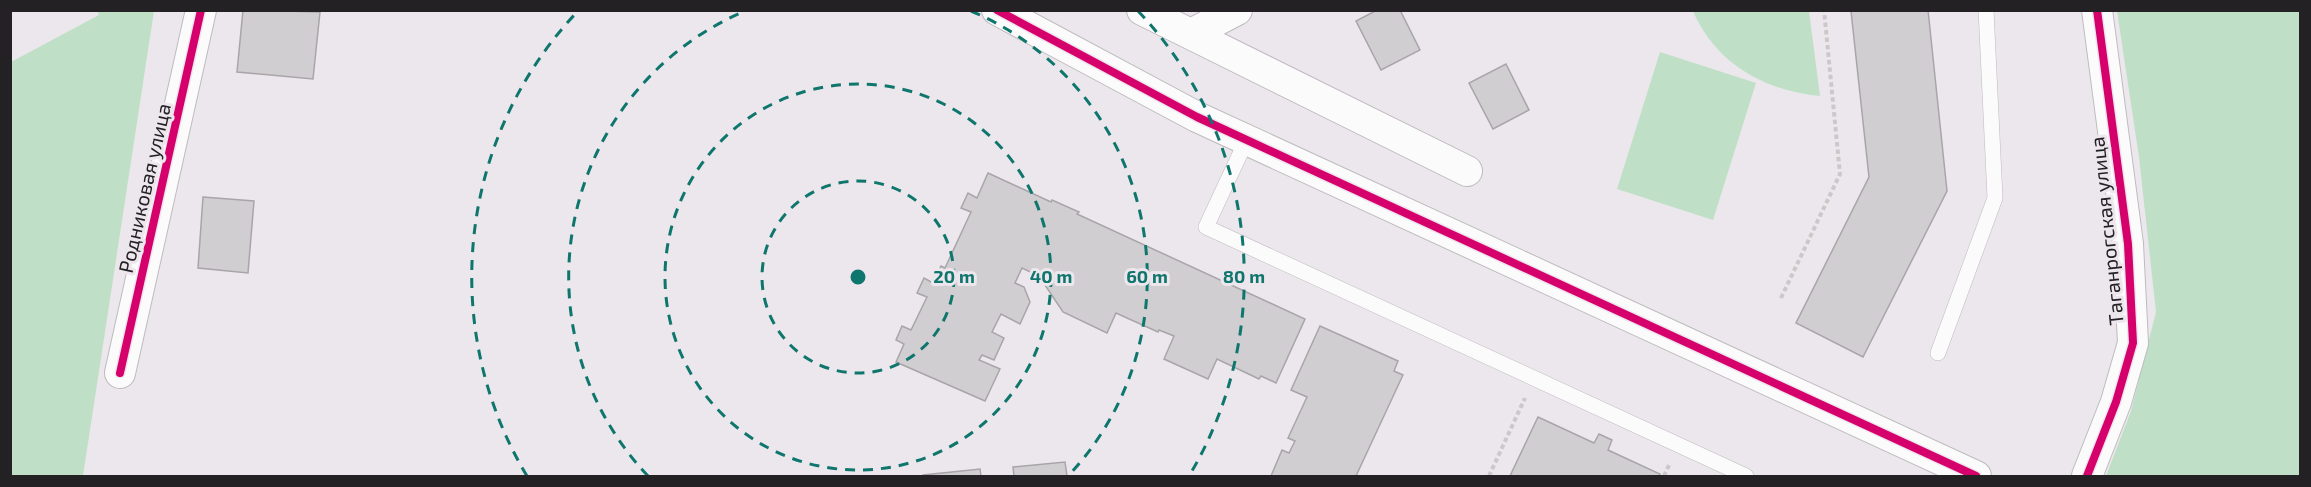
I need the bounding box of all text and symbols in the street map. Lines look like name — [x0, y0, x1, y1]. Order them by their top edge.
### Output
street label: Родниковая улица — [113, 101, 176, 275]
street label: Таганрогская улица — [2084, 135, 2129, 326]
text: 20 m — [933, 265, 975, 287]
text: 40 m — [1030, 265, 1072, 287]
text: 60 m — [1126, 265, 1168, 287]
text: 80 m — [1223, 265, 1265, 287]
centre of rings — [848, 267, 868, 287]

